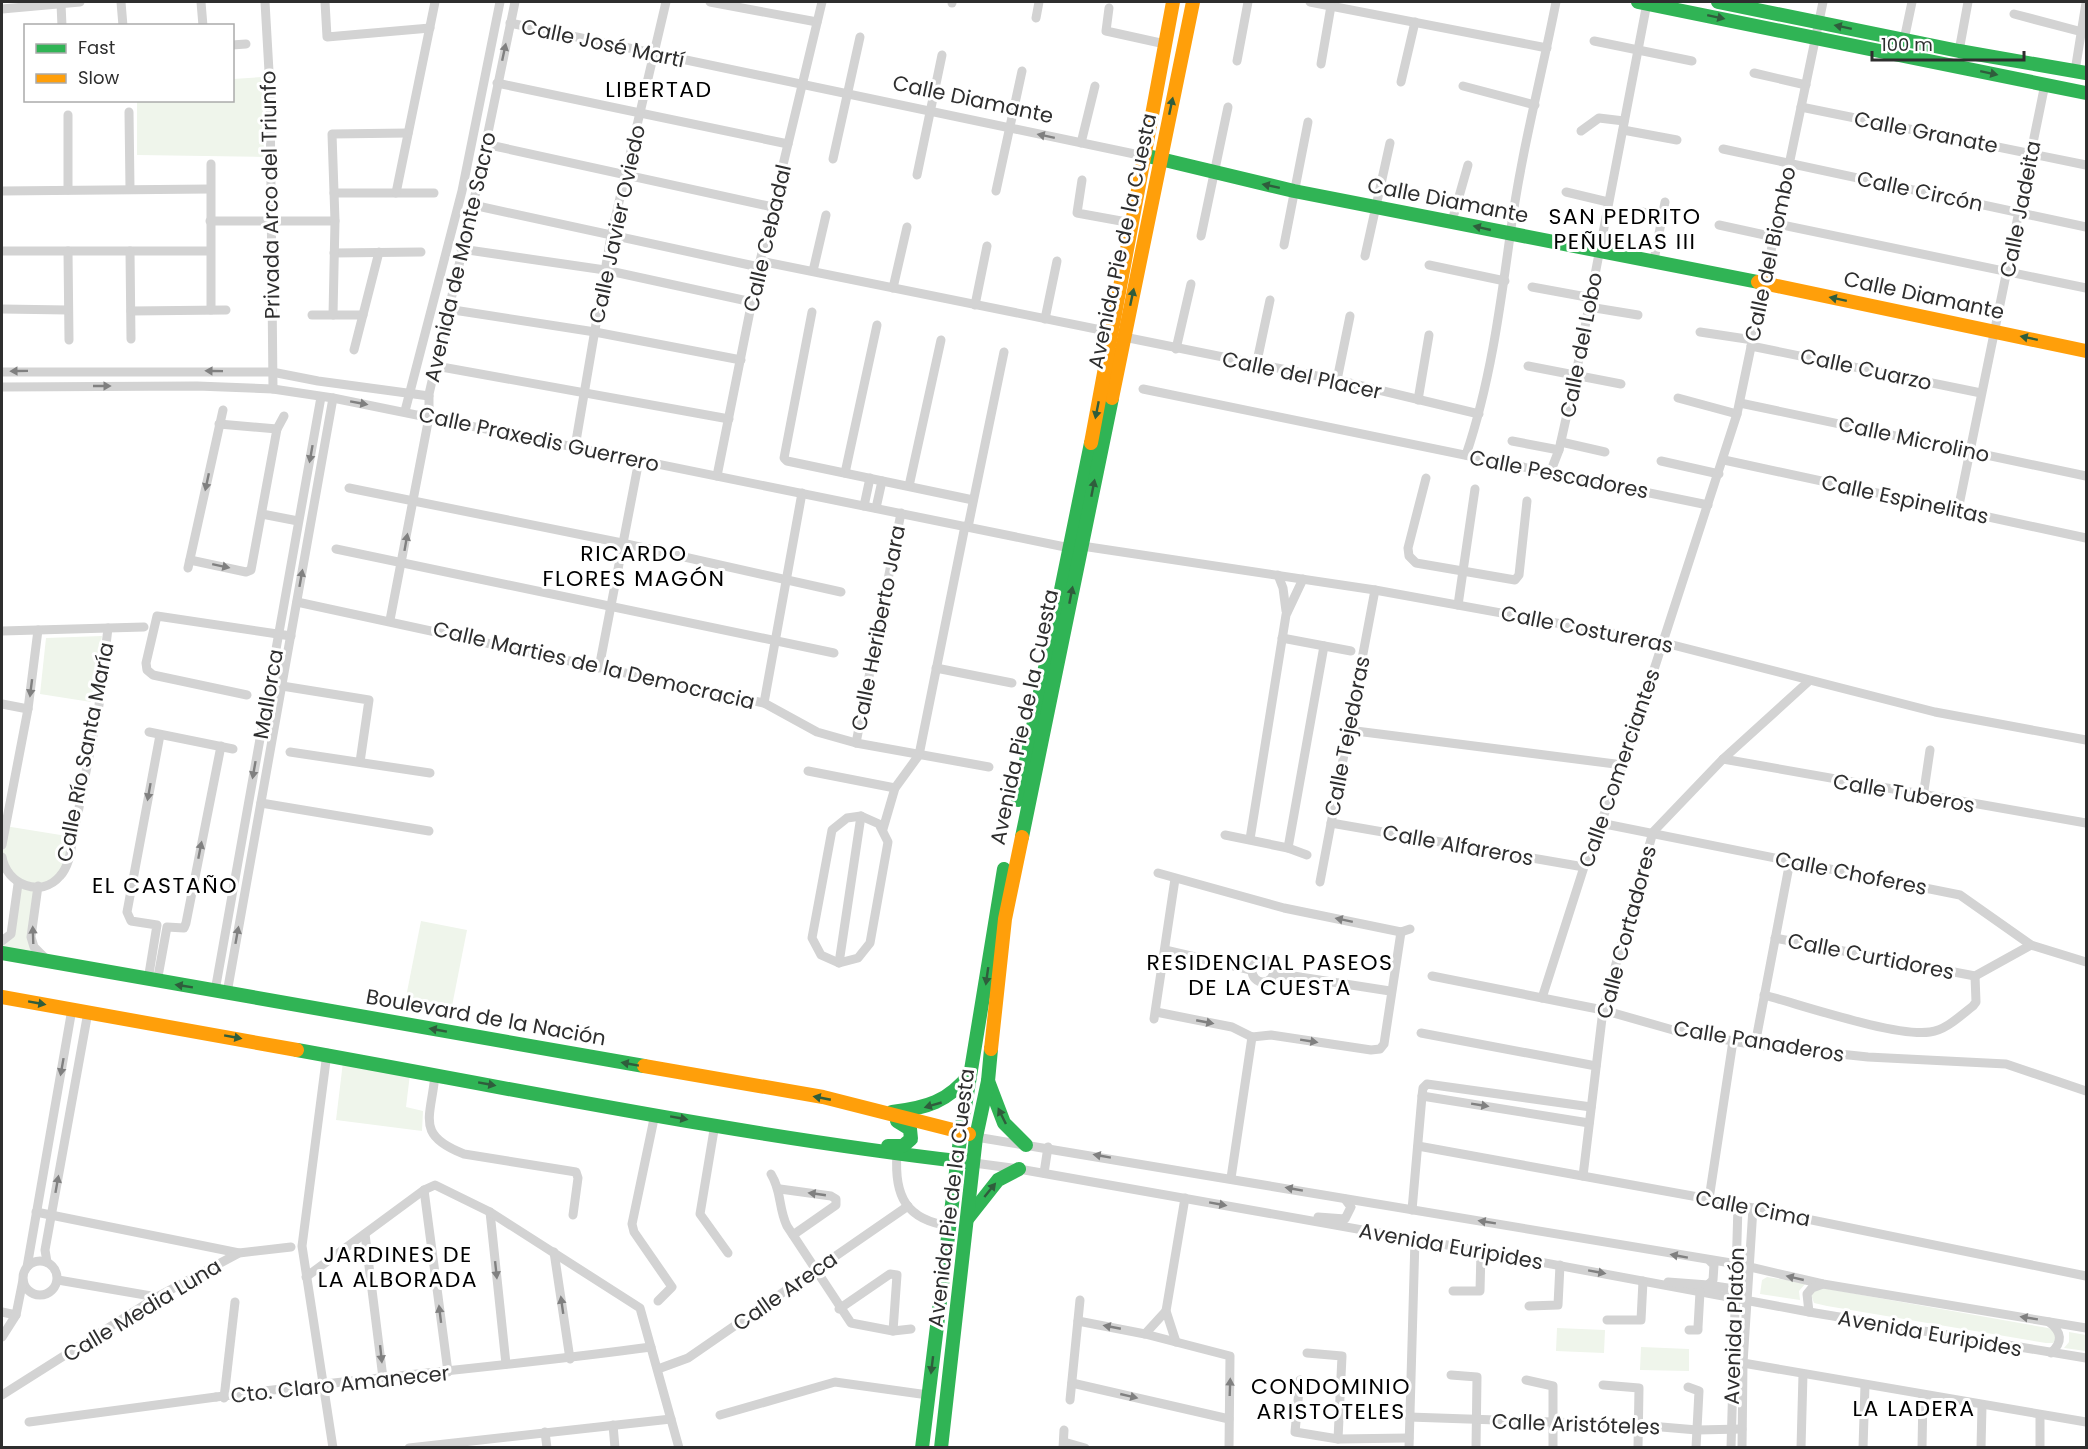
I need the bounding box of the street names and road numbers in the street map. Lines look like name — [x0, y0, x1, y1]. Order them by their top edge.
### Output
street label: Calle José Martí — [519, 12, 687, 74]
street label: Calle Diamante — [890, 68, 1056, 130]
street label: Privada Arco del Triunfo — [253, 71, 287, 319]
street label: Calle Granate — [1852, 104, 2000, 160]
street label: Avenida Pie de la Cuesta — [1081, 110, 1163, 372]
street label: Calle Javier Oviedo — [582, 122, 652, 326]
street label: Avenida de Monte Sacro — [417, 129, 503, 385]
street label: Calle Jadeita — [1993, 138, 2047, 280]
street label: Calle Cebadal — [736, 161, 798, 315]
street label: Calle Circón — [1854, 163, 1986, 219]
street label: Calle del Biombo — [1737, 164, 1803, 344]
street label: Calle Diamante — [1365, 170, 1531, 230]
street label: Calle Diamante — [1841, 264, 2007, 326]
street label: Calle del Lobo — [1553, 270, 1609, 420]
street label: Calle Cuarzo — [1797, 341, 1935, 397]
street label: Calle del Placer — [1220, 344, 1385, 406]
street label: Calle Praxedis Guerrero — [416, 399, 662, 479]
street label: Calle Microlino — [1836, 409, 1992, 469]
street label: Calle Pescadores — [1467, 442, 1651, 506]
street label: Calle Espinelitas — [1819, 467, 1991, 531]
street label: Calle Heriberto Jara — [844, 523, 912, 733]
street label: Avenida Pie de la Cuesta — [983, 586, 1065, 848]
street label: Calle Costureras — [1498, 598, 1676, 660]
street label: Calle Marties de la Democracia — [430, 614, 758, 716]
street label: Calle Río Santa María — [49, 640, 121, 864]
street label: Mallorca — [246, 647, 290, 741]
street label: Calle Tejedoras — [1317, 653, 1377, 819]
street label: Calle Comerciantes — [1571, 665, 1667, 871]
street label: Calle Tuberos — [1831, 766, 1977, 820]
street label: Calle Alfareros — [1380, 817, 1536, 873]
street label: Calle Cortadores — [1589, 842, 1663, 1022]
street label: Calle Choferes — [1773, 844, 1929, 902]
street label: Calle Curtidores — [1785, 926, 1957, 986]
street label: Boulevard de la Nación — [364, 982, 608, 1052]
street label: Calle Panaderos — [1671, 1013, 1847, 1069]
street label: Avenida Pie de la Cuesta — [921, 1067, 981, 1329]
street label: Calle Cima — [1693, 1183, 1813, 1233]
street label: Avenida Euripides — [1357, 1216, 1545, 1276]
street label: Calle Areca — [727, 1244, 843, 1338]
street label: Avenida Platón — [1717, 1247, 1751, 1405]
street label: Calle Media Luna — [57, 1251, 227, 1369]
street label: Avenida Euripides — [1836, 1303, 2024, 1363]
street label: Cto. Claro Amanecer — [229, 1358, 451, 1410]
street label: Calle Aristóteles — [1491, 1407, 1661, 1441]

